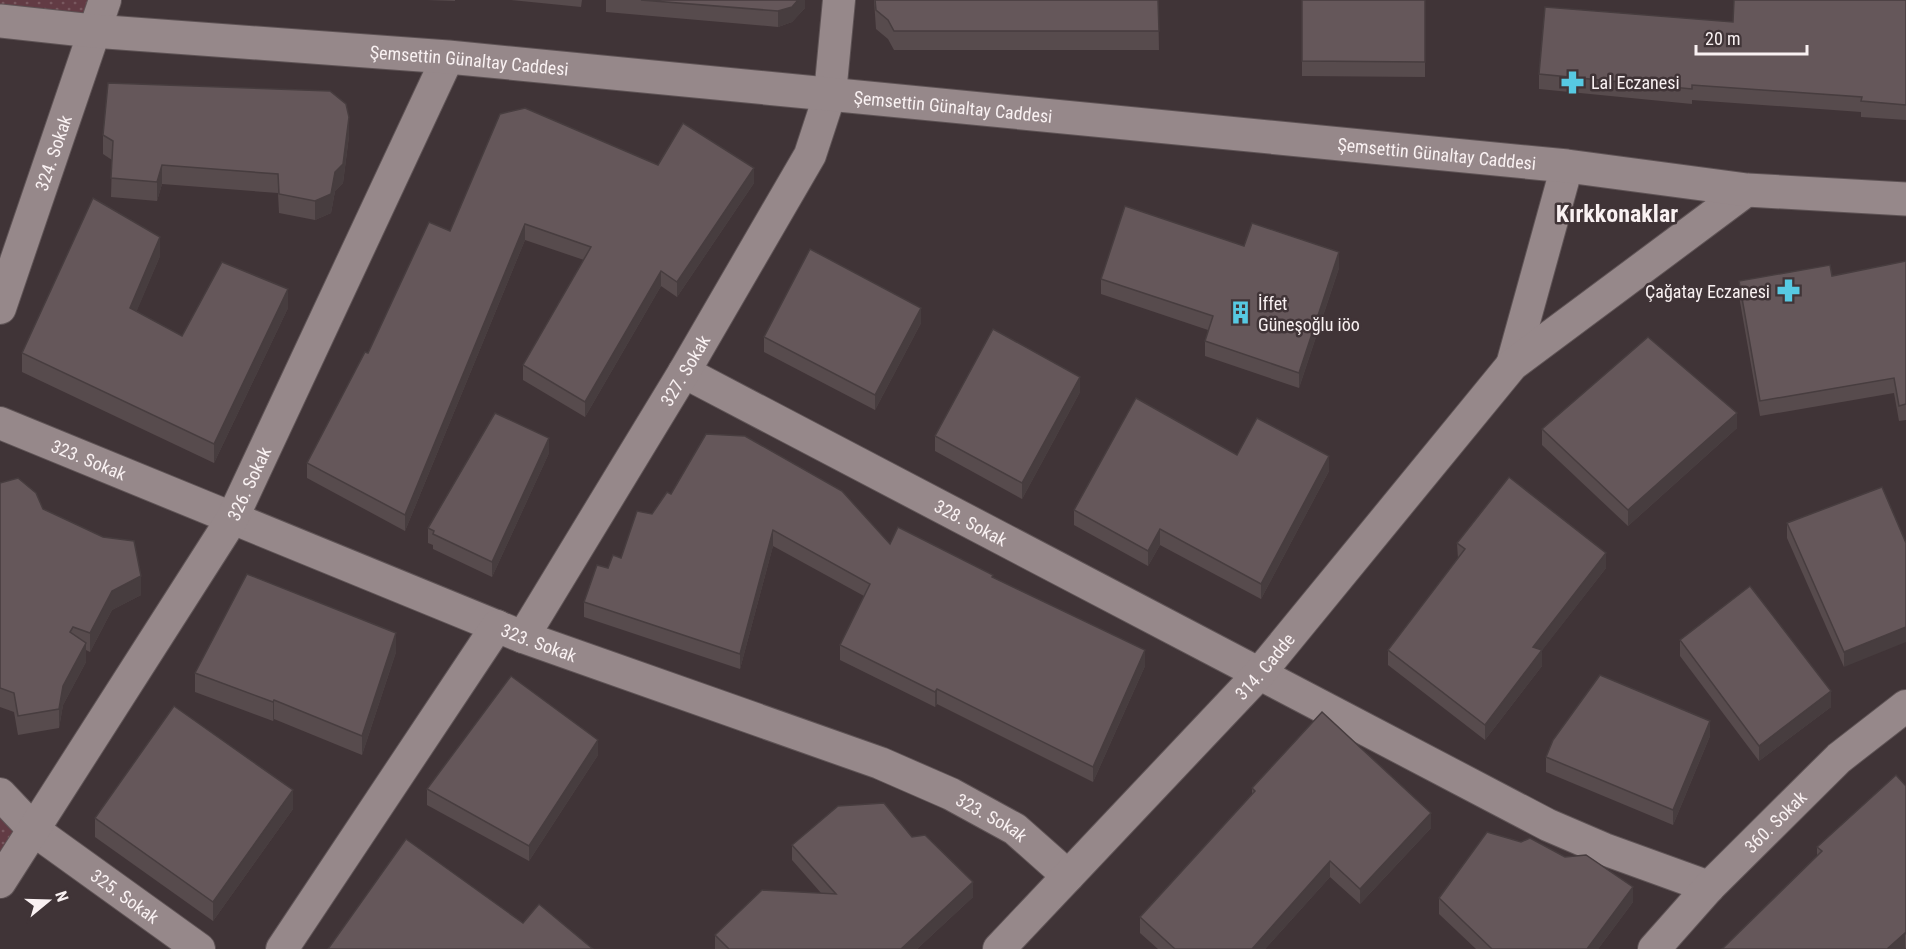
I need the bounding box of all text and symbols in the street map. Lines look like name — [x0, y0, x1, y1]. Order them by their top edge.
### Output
scale bar — [1696, 18, 1807, 56]
text: 20 m — [1705, 28, 1740, 49]
street label: Şemsettin Günaltay Caddesi — [369, 41, 570, 79]
pharmacy icon: Lal Eczanesi — [1560, 69, 1586, 95]
place label: Lal Eczanesi — [1591, 72, 1680, 93]
street label: Şemsettin Günaltay Caddesi — [853, 86, 1053, 126]
street label: 324. Sokak — [30, 112, 76, 193]
street label: Şemsettin Günaltay Caddesi — [1337, 133, 1537, 173]
district label: Kırkkonaklar — [1556, 200, 1678, 228]
pharmacy icon: Çağatay Eczanesi — [1775, 278, 1801, 304]
place label: Çağatay Eczanesi — [1645, 281, 1770, 302]
place label: İffet Güneşoğlu iöo — [1258, 293, 1360, 335]
building icon: İffet Güneşoğlu iöo — [1227, 300, 1253, 326]
street label: 327. Sokak — [656, 331, 714, 409]
street label: 323. Sokak — [48, 435, 129, 484]
street label: 326. Sokak — [222, 443, 275, 524]
street label: 328. Sokak — [931, 495, 1011, 550]
street label: 323. Sokak — [498, 619, 580, 666]
street label: 314. Cadde — [1230, 629, 1299, 704]
street label: 360. Sokak — [1740, 786, 1810, 857]
street label: 323. Sokak — [952, 788, 1032, 846]
street label: 325. Sokak — [87, 864, 163, 927]
north arrow — [18, 871, 78, 931]
text: N — [51, 889, 72, 904]

